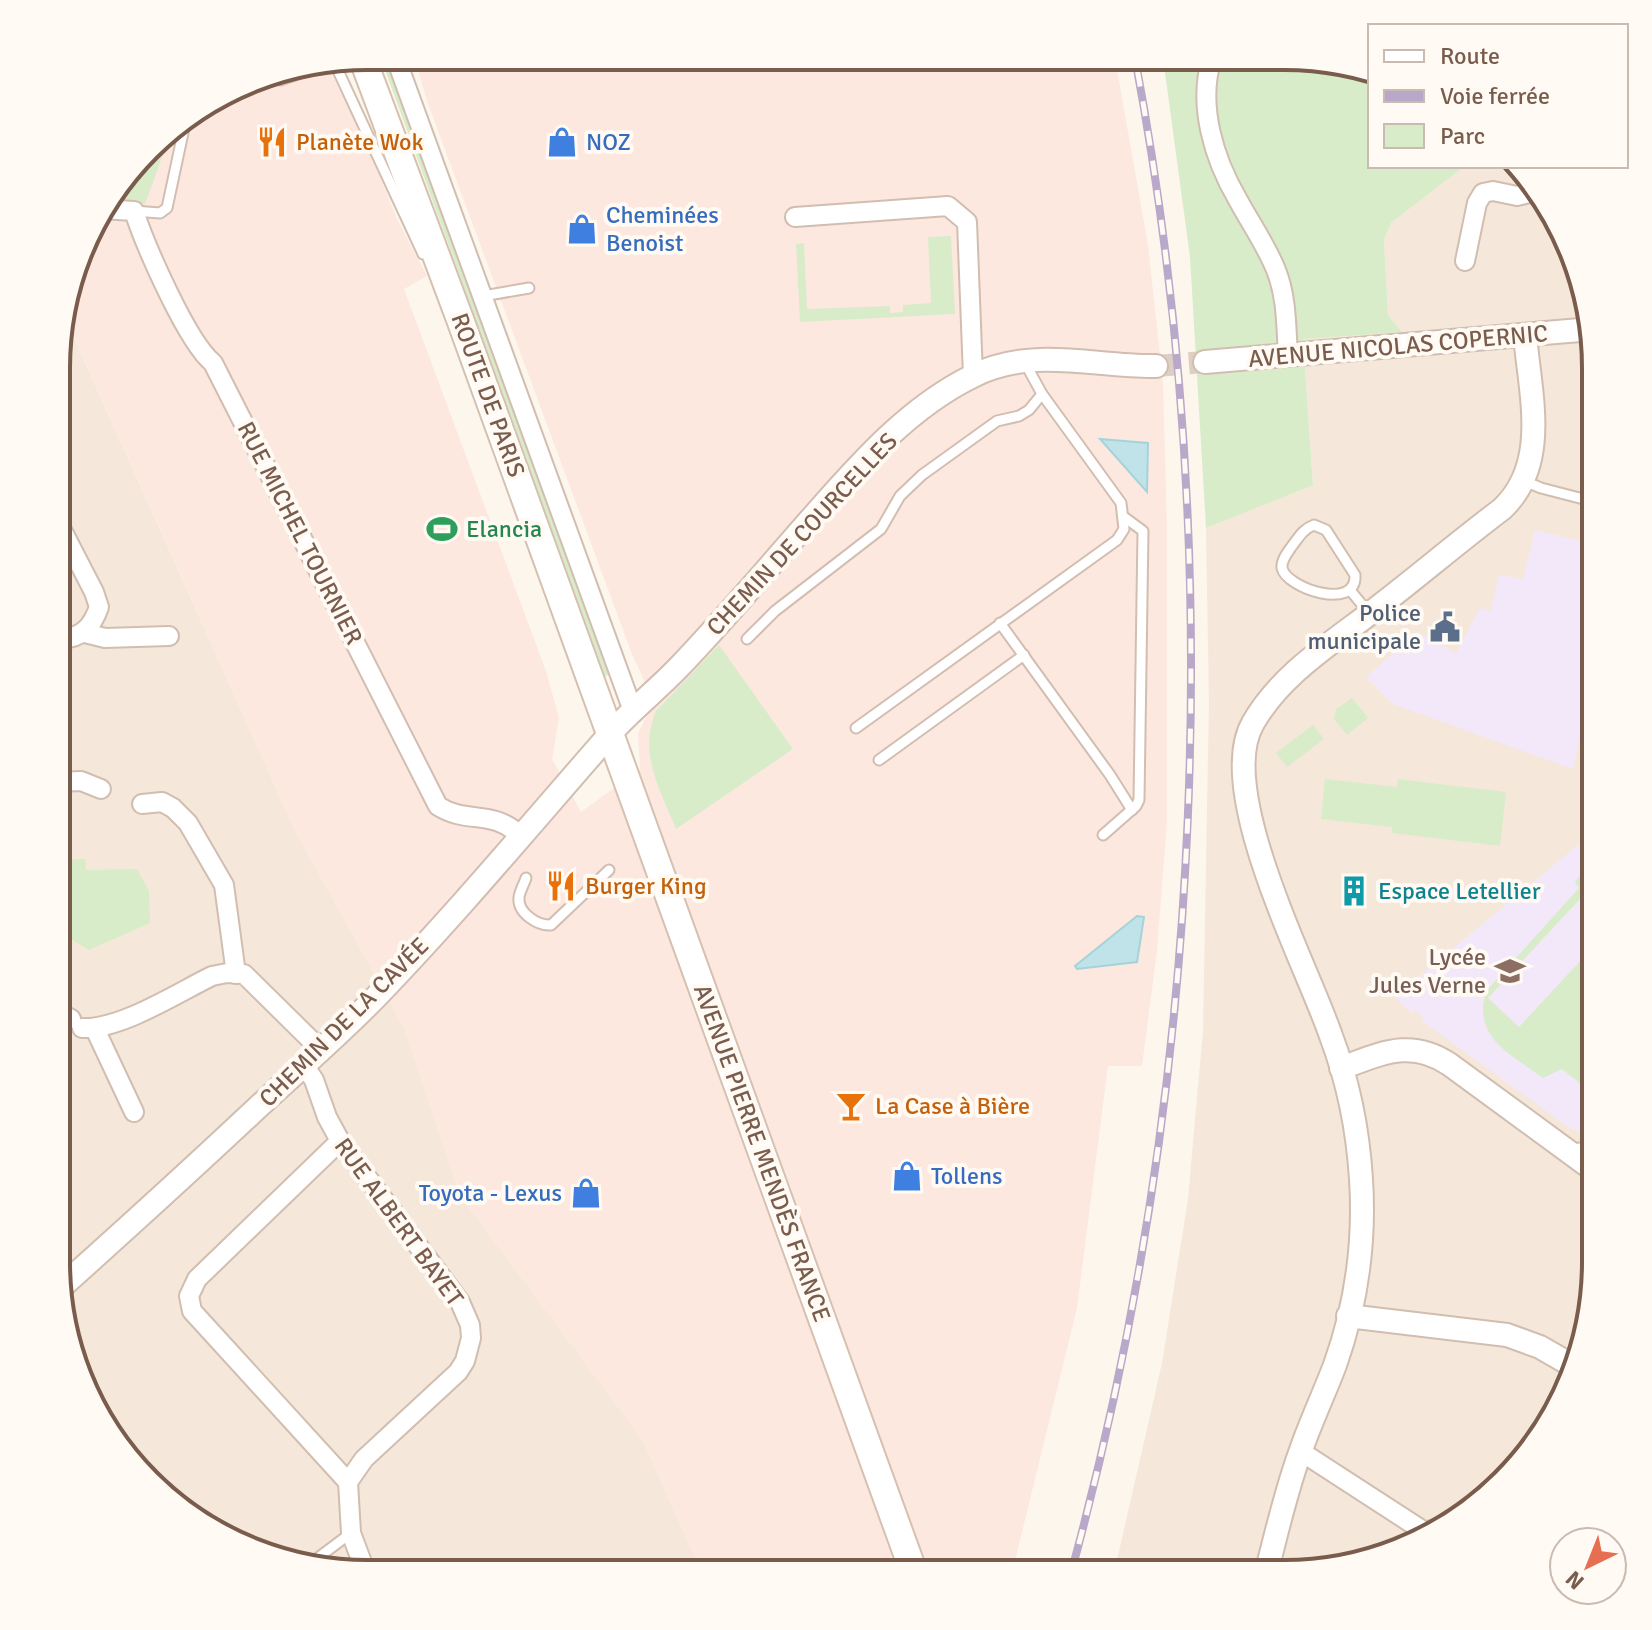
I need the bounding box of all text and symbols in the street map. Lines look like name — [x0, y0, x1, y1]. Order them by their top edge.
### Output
legend — [1368, 24, 1628, 168]
text: Route — [1440, 41, 1500, 71]
text: Voie ferrée — [1440, 81, 1550, 111]
text: Parc — [1440, 121, 1485, 151]
restaurant icon: Planète Wok — [255, 125, 289, 159]
shop icon: NOZ — [545, 125, 579, 159]
place label: Planète Wok — [296, 127, 423, 157]
place label: NOZ — [586, 127, 631, 157]
place label: Cheminées Benoist — [606, 200, 719, 258]
shop icon: Cheminées Benoist — [565, 212, 599, 246]
street label: ROUTE DE PARIS — [444, 309, 532, 481]
street label: AVENUE NICOLAS COPERNIC — [1247, 318, 1549, 374]
street label: RUE MICHEL TOURNIER — [231, 417, 369, 649]
street label: CHEMIN DE COURCELLES — [700, 426, 904, 642]
sports icon: Elancia — [425, 512, 459, 546]
place label: Elancia — [466, 514, 542, 544]
place label: Police municipale — [1307, 598, 1421, 656]
public building icon: Police municipale — [1428, 610, 1462, 644]
restaurant icon: Burger King — [544, 869, 578, 903]
place label: Burger King — [585, 871, 707, 901]
building icon: Espace Letellier — [1337, 874, 1371, 908]
place label: Espace Letellier — [1378, 876, 1541, 906]
street label: CHEMIN DE LA CAVÉE — [253, 931, 435, 1113]
place label: Lycée Jules Verne — [1369, 942, 1486, 1000]
school or university icon: Lycée Jules Verne — [1493, 954, 1527, 988]
street label: AVENUE PIERRE MENDÈS FRANCE — [687, 980, 837, 1326]
bar icon: La Case à Bière — [834, 1089, 868, 1123]
place label: La Case à Bière — [875, 1091, 1030, 1121]
street label: RUE ALBERT BAYET — [328, 1132, 470, 1312]
shop icon: Tollens — [890, 1159, 924, 1193]
place label: Tollens — [931, 1161, 1003, 1191]
shop icon: Toyota - Lexus — [569, 1176, 603, 1210]
place label: Toyota - Lexus — [419, 1178, 562, 1208]
north arrow — [1548, 1526, 1628, 1606]
text: N — [1560, 1565, 1590, 1595]

